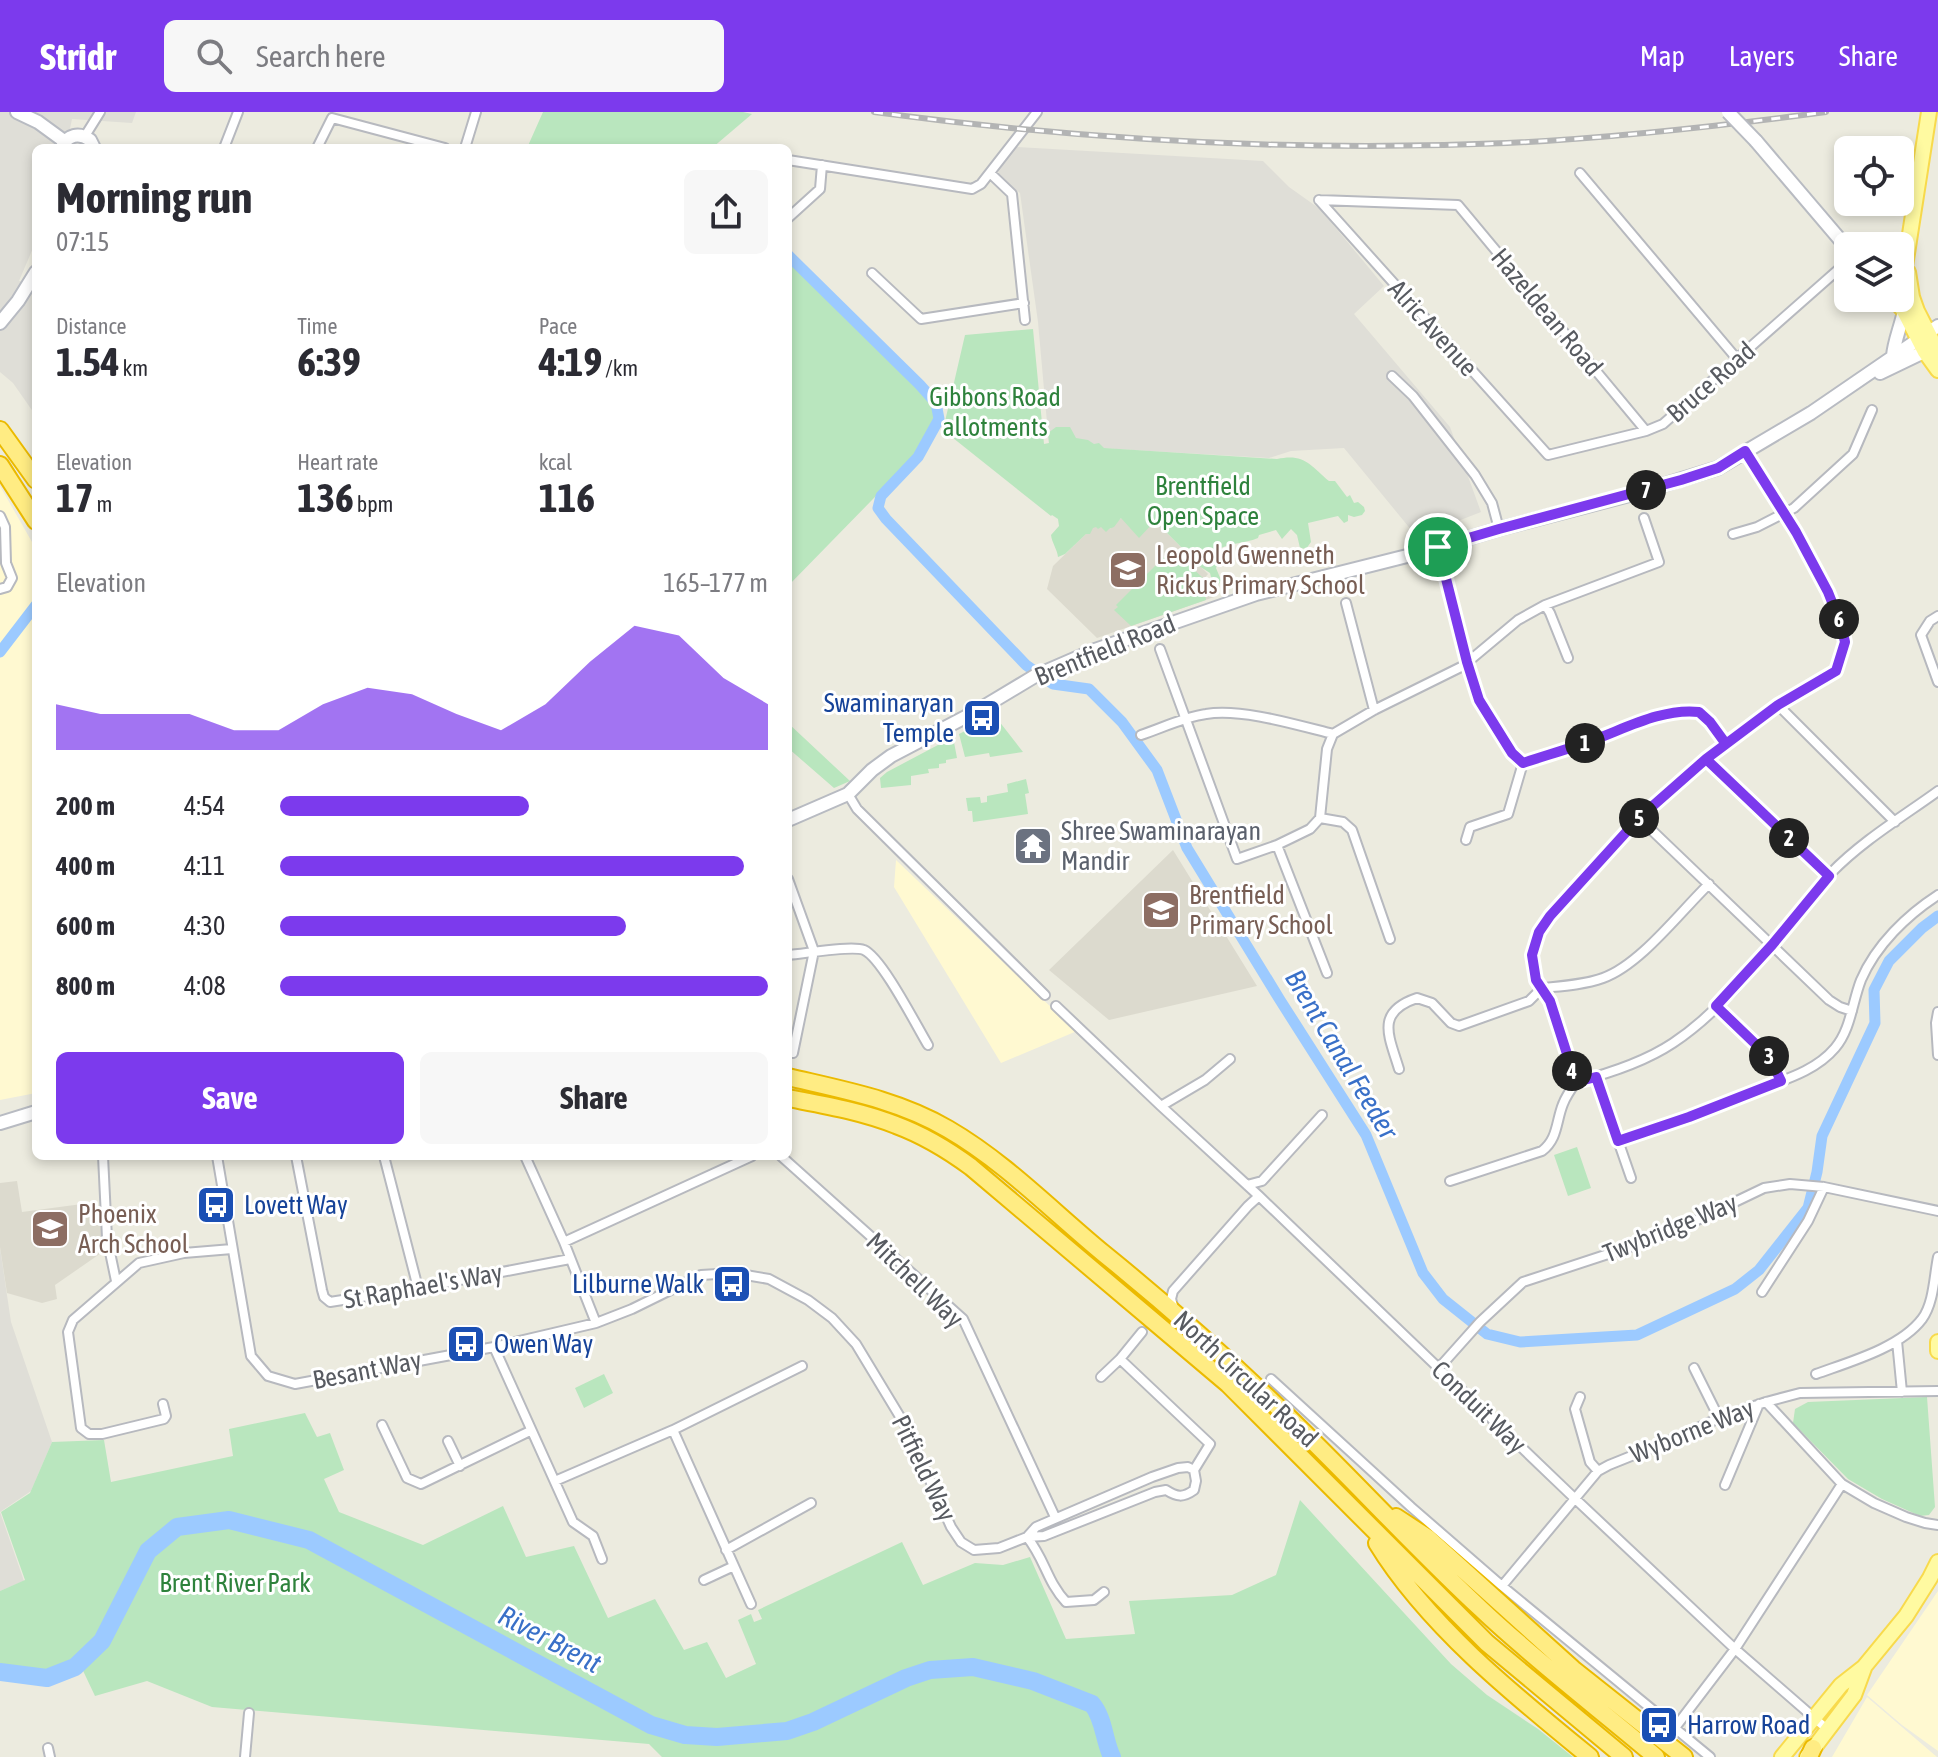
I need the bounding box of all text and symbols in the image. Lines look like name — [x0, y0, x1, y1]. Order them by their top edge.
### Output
search box — [164, 20, 724, 92]
icon: search — [192, 34, 236, 78]
text: Stridr — [40, 35, 116, 78]
text: Search here — [256, 39, 386, 73]
text: Map — [1640, 40, 1685, 72]
text: Layers — [1729, 40, 1795, 72]
text: Share — [1839, 40, 1898, 72]
map controls — [1834, 136, 1914, 312]
button: locate — [1834, 136, 1914, 216]
button: share — [684, 170, 768, 254]
text: Morning run — [56, 172, 252, 222]
text: 07:15 — [56, 227, 110, 257]
button: layers — [1834, 232, 1914, 312]
street label: Hazeldean Road — [1485, 242, 1609, 382]
street label: Alric Avenue — [1382, 274, 1484, 382]
text: Distance — [56, 313, 127, 339]
text: Time — [297, 313, 337, 339]
text: Pace — [539, 313, 577, 339]
street label: Bruce Road — [1661, 336, 1761, 428]
text: 1.54 — [56, 339, 120, 384]
text: 6:39 — [297, 339, 361, 384]
text: 4:19 — [539, 339, 602, 384]
text: km — [120, 355, 148, 381]
text: /km — [602, 355, 638, 381]
park label: Gibbons Road allotments — [929, 382, 1061, 442]
text: Elevation — [56, 449, 132, 475]
text: Heart rate — [297, 449, 378, 475]
text: kcal — [539, 449, 572, 475]
pin: 7 — [1626, 470, 1666, 510]
park label: Brentfield Open Space — [1147, 471, 1259, 531]
text: 17 — [56, 475, 94, 520]
text: 136 — [297, 475, 354, 520]
text: 116 — [539, 475, 595, 520]
text: 7 — [1641, 477, 1651, 503]
text: m — [94, 491, 112, 517]
text: bpm — [354, 491, 393, 517]
pin — [1404, 513, 1472, 581]
icon: arrive — [1416, 525, 1460, 569]
place label: Leopold Gwenneth Rickus Primary School — [1156, 540, 1365, 600]
school or university icon: Leopold Gwenneth Rickus Primary School — [1107, 549, 1149, 591]
text: Elevation — [56, 568, 146, 598]
text: 165–177 m — [663, 568, 768, 598]
pin: 6 — [1819, 599, 1859, 639]
text: 6 — [1834, 606, 1844, 632]
street label: Brentfield Road — [1030, 608, 1180, 692]
place label: Swaminaryan Temple — [824, 688, 954, 748]
bus stop icon: Swaminaryan Temple — [961, 697, 1003, 739]
pin: 1 — [1565, 723, 1605, 763]
text: 1 — [1580, 730, 1590, 756]
text: 200 m — [56, 791, 115, 821]
text: 4:54 — [184, 791, 225, 821]
pin: 5 — [1619, 798, 1659, 838]
text: 5 — [1634, 805, 1644, 831]
place label: Shree Swaminarayan Mandir — [1061, 816, 1261, 876]
pin: 2 — [1769, 818, 1809, 858]
temple icon: Shree Swaminarayan Mandir — [1012, 825, 1054, 867]
text: 2 — [1784, 825, 1794, 851]
text: 400 m — [56, 851, 115, 881]
text: 4:11 — [184, 851, 225, 881]
place label: Brentfield Primary School — [1189, 880, 1333, 940]
school or university icon: Brentfield Primary School — [1140, 889, 1182, 931]
text: 600 m — [56, 911, 115, 941]
text: 4:30 — [184, 911, 225, 941]
water label: Brent Canal Feeder — [1279, 964, 1406, 1146]
text: 800 m — [56, 971, 115, 1001]
text: 4:08 — [184, 971, 226, 1001]
pin: 3 — [1749, 1036, 1789, 1076]
text: 3 — [1764, 1043, 1774, 1069]
pin: 4 — [1552, 1051, 1592, 1091]
button: Save — [56, 1052, 404, 1144]
button: Share — [420, 1052, 768, 1144]
text: 4 — [1567, 1058, 1577, 1084]
bus stop icon: Lovett Way — [195, 1184, 237, 1226]
street label: Twybridge Way — [1599, 1187, 1742, 1268]
place label: Lovett Way — [244, 1190, 348, 1220]
place label: Phoenix Arch School — [78, 1199, 189, 1259]
school or university icon: Phoenix Arch School — [29, 1208, 71, 1250]
street label: Mitchell Way — [860, 1227, 970, 1334]
street label: St Raphael's Way — [341, 1257, 505, 1315]
bus stop icon: Lilburne Walk — [711, 1263, 753, 1305]
place label: Lilburne Walk — [572, 1269, 704, 1299]
street label: North Circular Road — [1168, 1305, 1324, 1453]
bus stop icon: Owen Way — [445, 1323, 487, 1365]
place label: Owen Way — [494, 1329, 594, 1359]
street label: Besant Way — [310, 1345, 424, 1395]
street label: Conduit Way — [1426, 1355, 1533, 1459]
street label: Wyborne Way — [1626, 1393, 1758, 1469]
street label: Pitfield Way — [886, 1410, 963, 1526]
park label: Brent River Park — [159, 1568, 311, 1598]
water label: River Brent — [493, 1599, 607, 1679]
bus stop icon: Harrow Road — [1638, 1704, 1680, 1746]
place label: Harrow Road — [1687, 1710, 1810, 1740]

